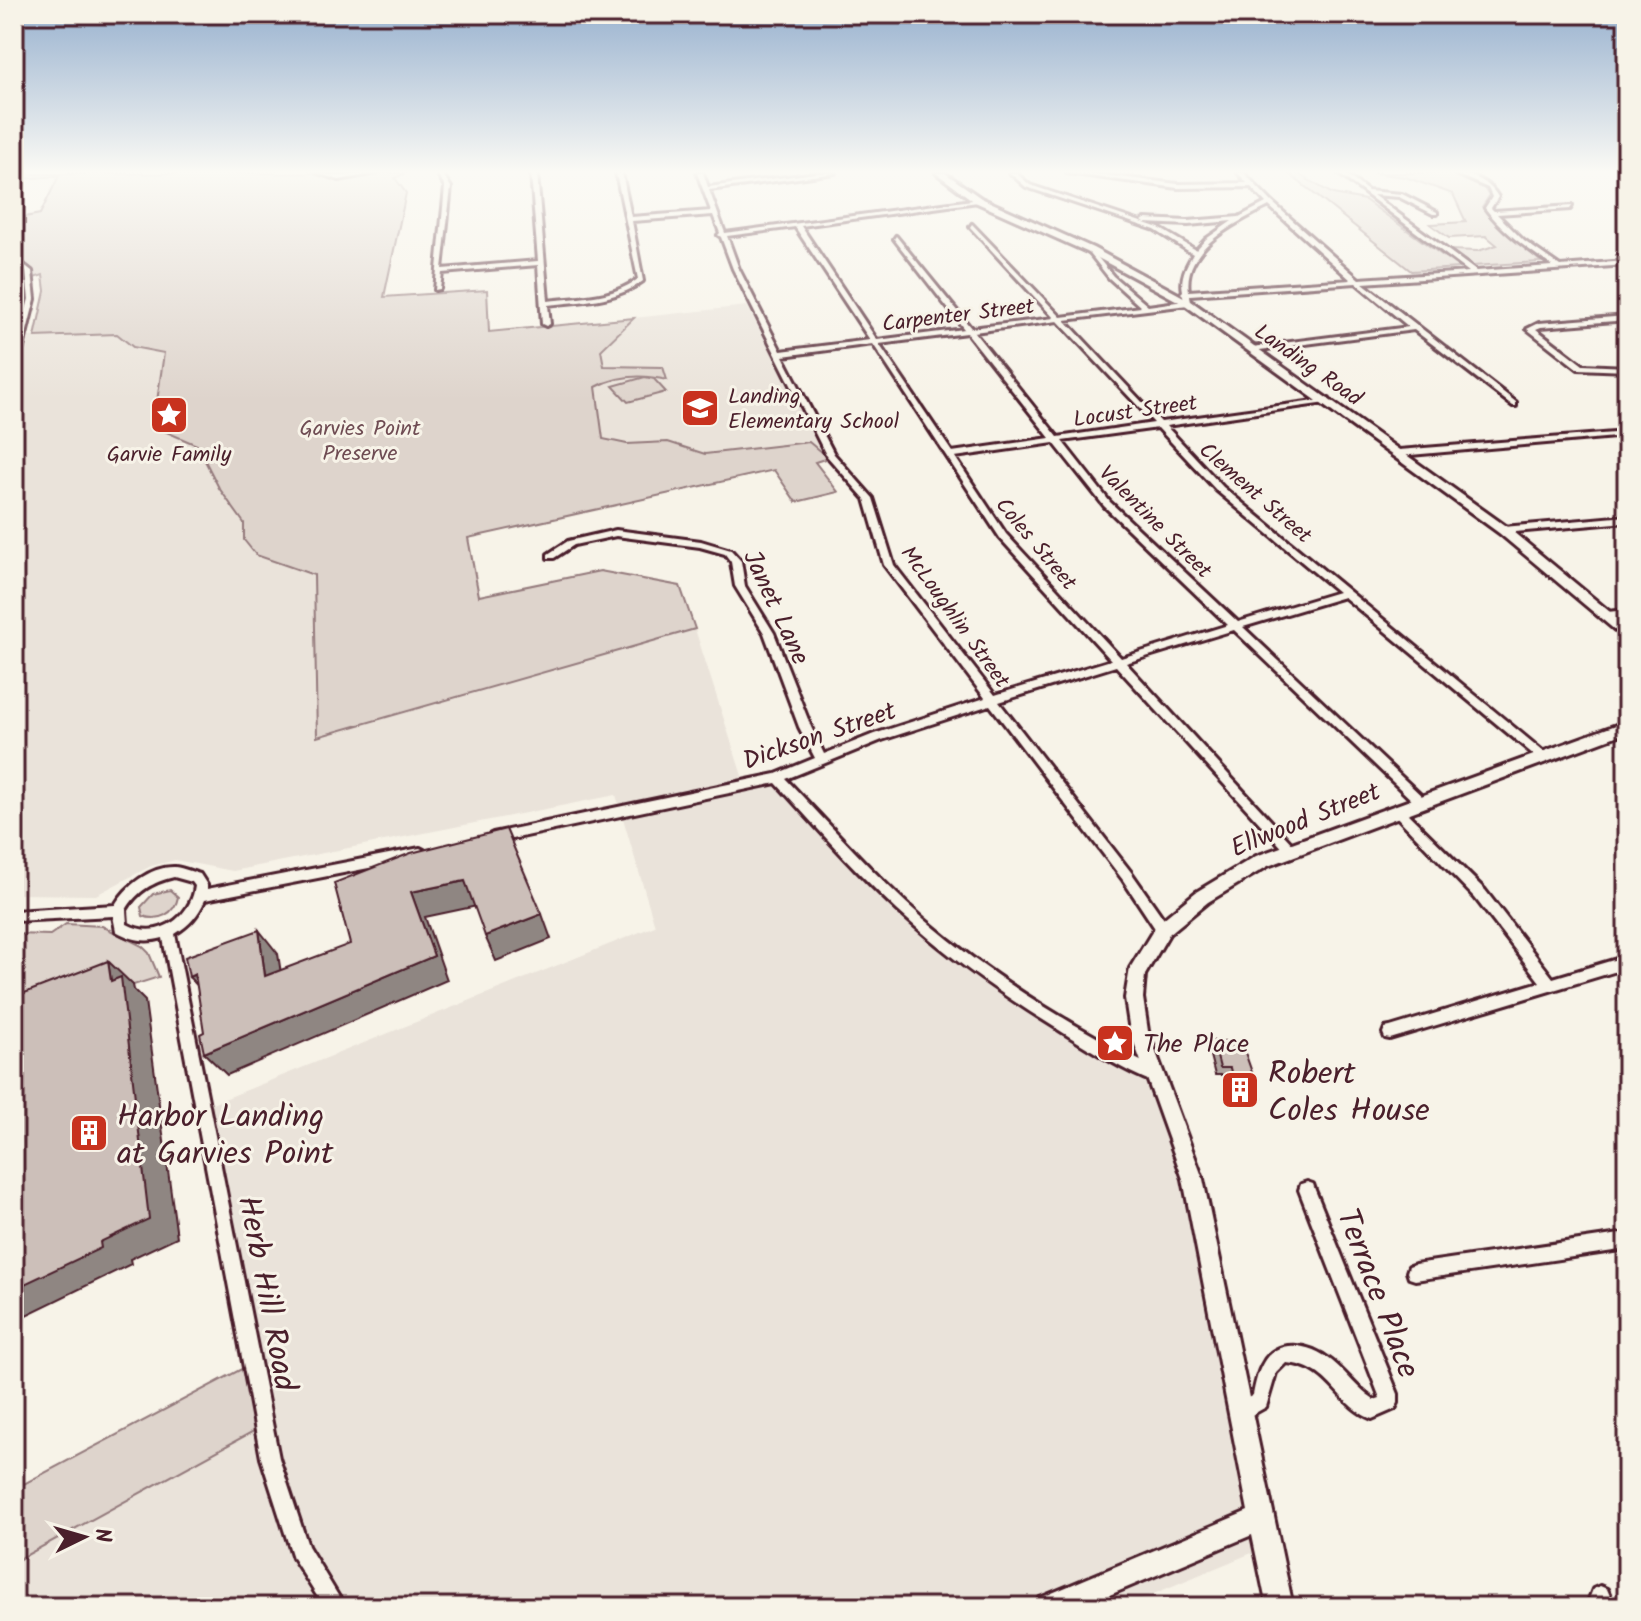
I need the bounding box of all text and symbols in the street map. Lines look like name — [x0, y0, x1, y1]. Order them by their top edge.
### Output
street label: Carpenter Street — [880, 290, 1037, 343]
street label: Landing Road — [1246, 316, 1370, 417]
place label: Landing Elementary School — [728, 380, 900, 440]
street label: Locust Street — [1071, 386, 1200, 438]
school or university icon: Landing Elementary School — [679, 387, 721, 429]
place icon: Garvie Family — [148, 394, 190, 436]
park label: Garvies Point Preserve — [299, 412, 421, 472]
street label: Clement Street — [1190, 435, 1319, 554]
place label: Garvie Family — [107, 438, 232, 473]
street label: Valentine Street — [1089, 458, 1220, 588]
street label: Coles Street — [986, 490, 1085, 599]
street label: McLoughlin Street — [890, 539, 1018, 696]
street label: Janet Lane — [730, 544, 820, 672]
street label: Dickson Street — [737, 691, 903, 783]
street label: Ellwood Street — [1224, 771, 1388, 870]
place icon: The Place — [1094, 1022, 1136, 1064]
place label: The Place — [1143, 1024, 1249, 1066]
place label: Robert Coles House — [1268, 1049, 1430, 1137]
building icon: Robert Coles House — [1219, 1069, 1261, 1111]
place label: Harbor Landing at Garvies Point — [117, 1092, 334, 1180]
building icon: Harbor Landing at Garvies Point — [68, 1112, 110, 1154]
street label: Herb Hill Road — [222, 1192, 310, 1396]
street label: Terrace Place — [1321, 1202, 1432, 1386]
north arrow — [44, 1497, 124, 1577]
text: N — [83, 1527, 119, 1544]

